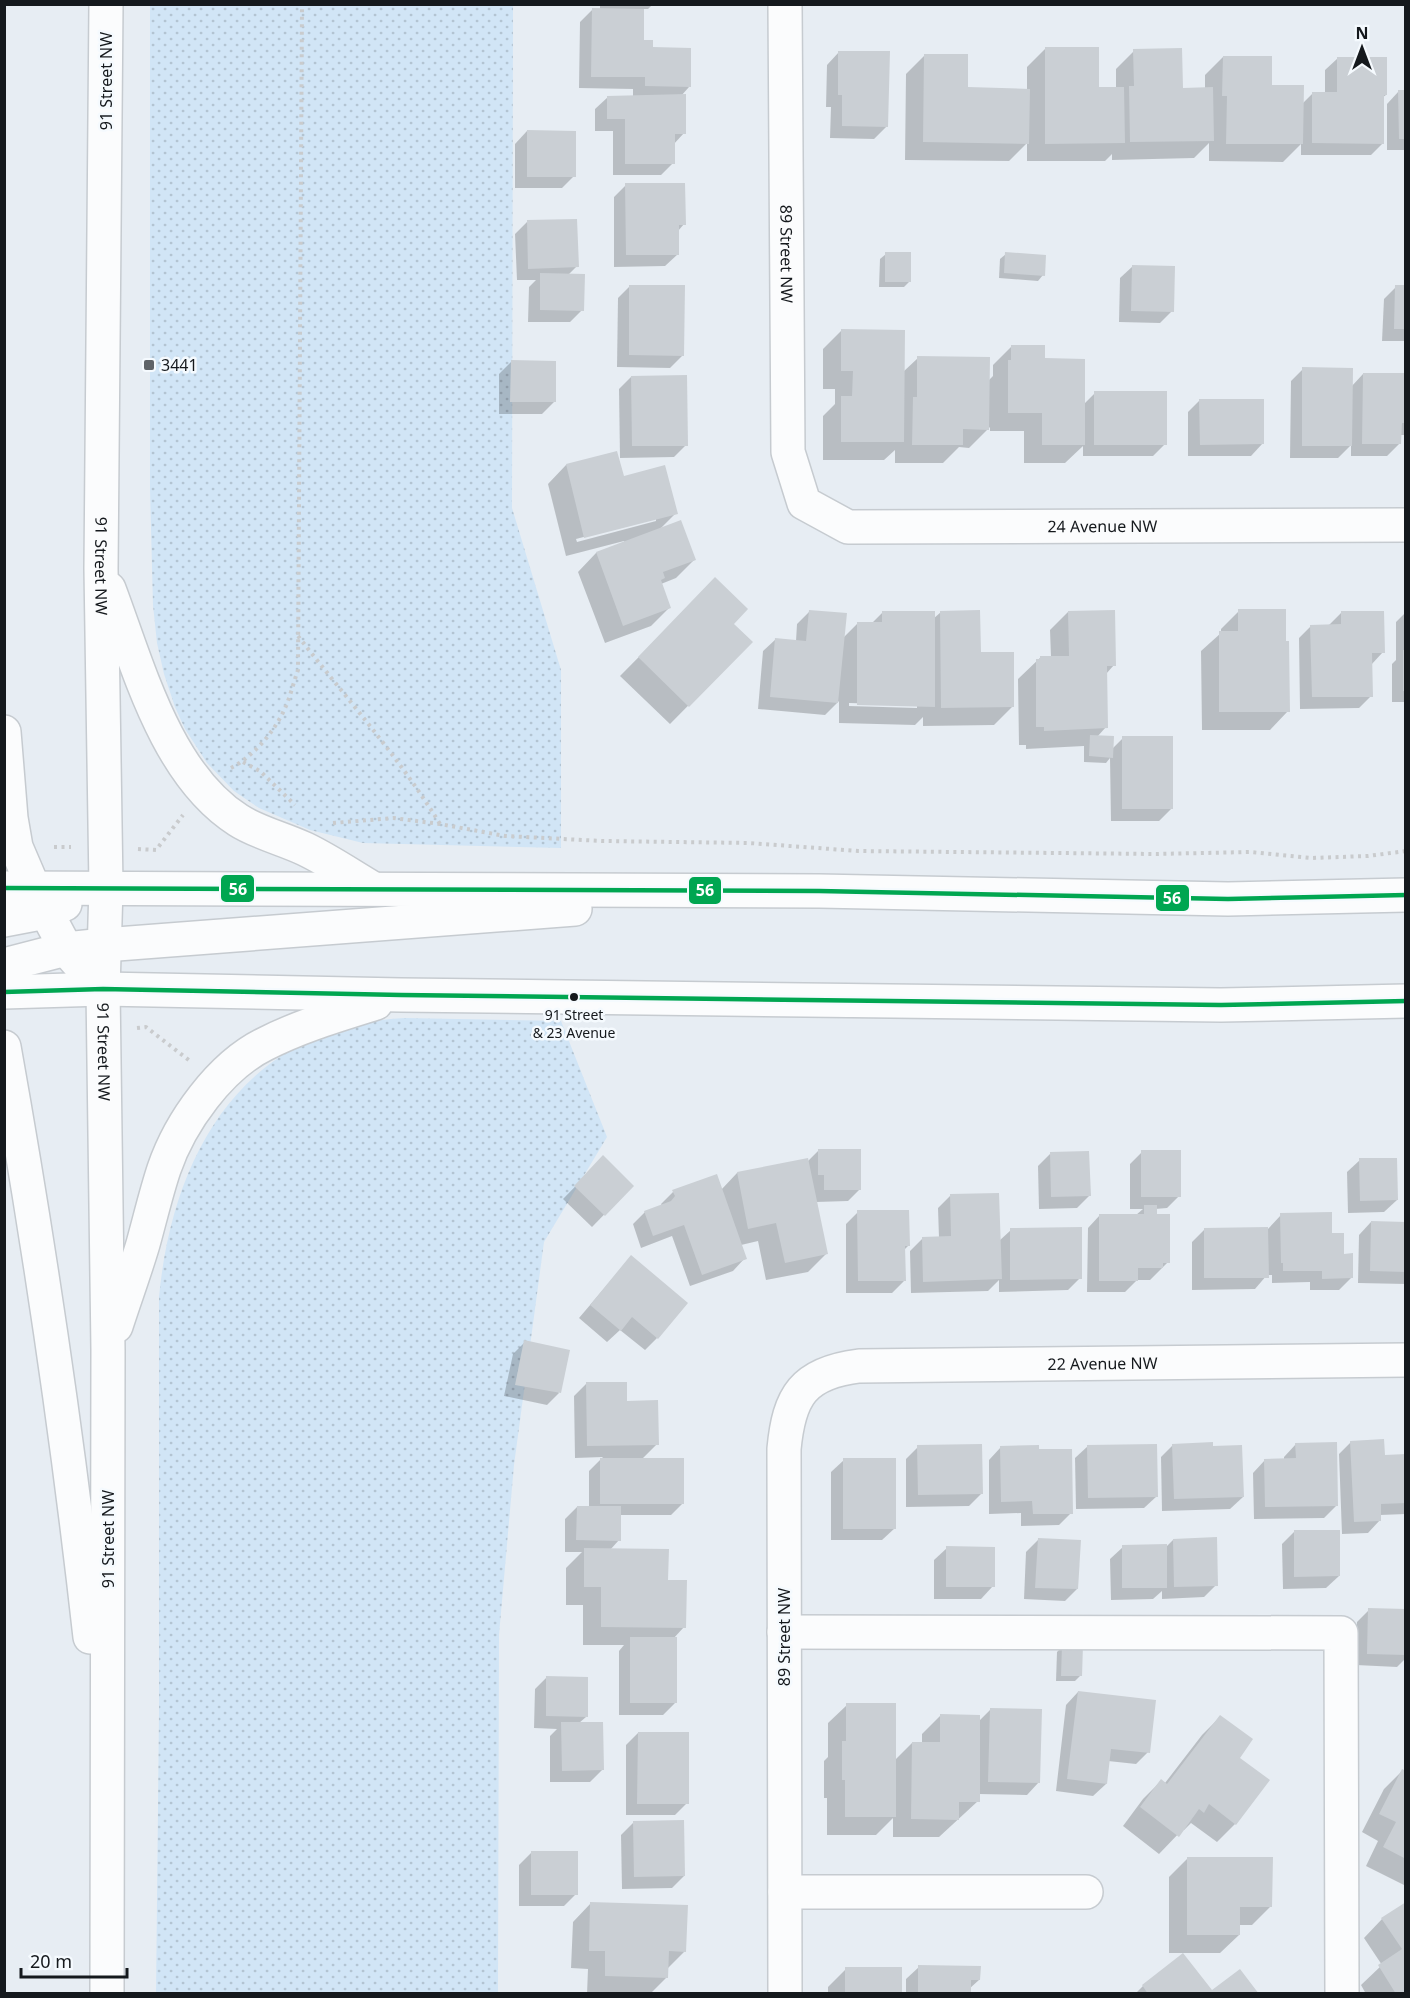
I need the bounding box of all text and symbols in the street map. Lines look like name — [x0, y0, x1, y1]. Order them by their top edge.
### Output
north arrow — [1332, 18, 1392, 78]
text: N — [1355, 22, 1369, 44]
street label: 91 Street NW — [95, 32, 117, 130]
street label: 89 Street NW — [775, 205, 798, 303]
place label: 3441 — [161, 354, 198, 376]
marker: 3441 — [142, 358, 156, 372]
street label: 24 Avenue NW — [1047, 515, 1158, 537]
street label: 91 Street NW — [90, 517, 113, 615]
line badge: 56 — [220, 874, 255, 903]
line badge: 56 — [688, 876, 722, 905]
text: 56 — [229, 878, 247, 900]
text: 56 — [696, 879, 714, 901]
line badge: 56 — [1155, 884, 1190, 912]
text: 56 — [1163, 887, 1181, 909]
marker: 91 Street & 23 Avenue — [568, 991, 580, 1003]
street label: 91 Street NW — [92, 1003, 116, 1101]
place label: 91 Street & 23 Avenue — [533, 1005, 615, 1042]
street label: 22 Avenue NW — [1047, 1352, 1158, 1375]
street label: 91 Street NW — [97, 1490, 119, 1588]
street label: 89 Street NW — [773, 1588, 795, 1686]
scale bar — [21, 1941, 128, 1979]
text: 20 m — [30, 1949, 72, 1973]

